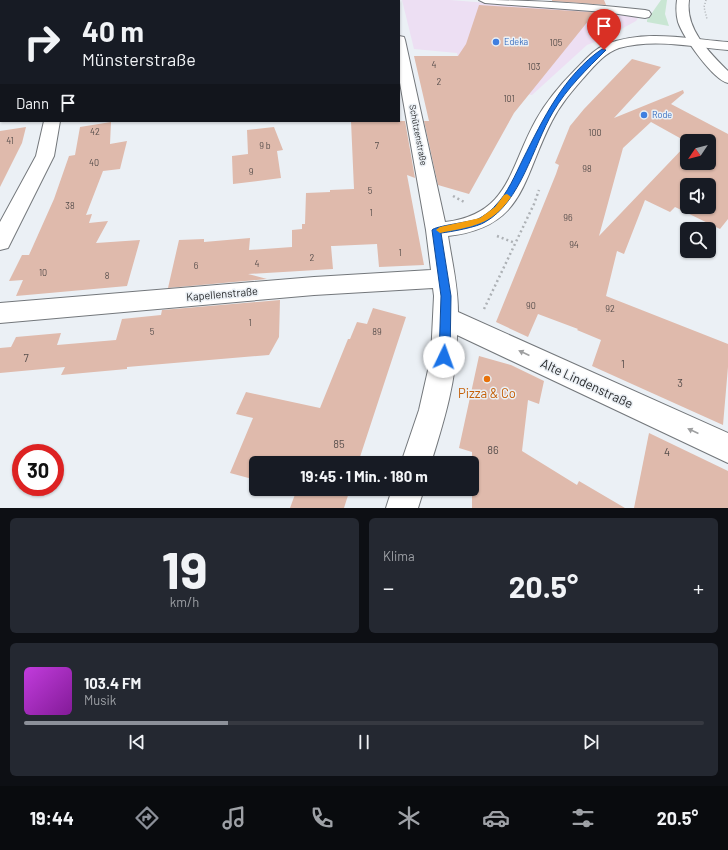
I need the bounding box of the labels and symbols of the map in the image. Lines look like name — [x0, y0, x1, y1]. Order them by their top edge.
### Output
pin — [587, 9, 621, 50]
place label: Edeka — [504, 36, 528, 47]
marker: Edeka — [491, 37, 501, 47]
house number: 105 — [550, 37, 563, 48]
house number: 4 — [432, 59, 437, 70]
house number: 103 — [528, 61, 541, 72]
house number: 2 — [437, 76, 442, 87]
house number: 101 — [503, 93, 515, 104]
street label: Schützenstraße — [407, 104, 430, 166]
place label: Rode — [652, 109, 672, 120]
marker: Rode — [639, 110, 649, 120]
house number: 42 — [90, 126, 100, 137]
house number: 100 — [588, 127, 602, 138]
north arrow — [680, 134, 716, 170]
house number: 41 — [6, 135, 14, 146]
house number: 9 b — [259, 140, 271, 151]
house number: 7 — [375, 140, 380, 151]
house number: 40 — [89, 157, 99, 168]
house number: 98 — [582, 163, 592, 174]
house number: 9 — [249, 166, 254, 177]
house number: 5 — [368, 185, 373, 196]
house number: 38 — [65, 200, 75, 211]
house number: 1 — [369, 207, 373, 218]
house number: 96 — [563, 212, 573, 223]
house number: 94 — [569, 239, 579, 250]
house number: 1 — [398, 247, 402, 258]
house number: 2 — [310, 252, 315, 263]
house number: 4 — [255, 258, 260, 269]
house number: 6 — [194, 260, 199, 271]
house number: 10 — [39, 267, 47, 278]
house number: 8 — [105, 270, 110, 281]
street label: Kapellenstraße — [186, 284, 258, 303]
house number: 90 — [526, 300, 536, 311]
house number: 92 — [605, 303, 615, 314]
house number: 1 — [248, 317, 252, 328]
house number: 5 — [150, 326, 155, 337]
house number: 89 — [372, 326, 382, 337]
position arrow — [423, 336, 465, 378]
one-way arrow — [517, 350, 529, 356]
house number: 7 — [23, 351, 29, 364]
street label: Alte Lindenstraße — [538, 355, 636, 411]
house number: 1 — [621, 357, 625, 370]
marker: Pizza & Co — [482, 374, 492, 384]
house number: 3 — [677, 376, 683, 389]
place label: Pizza & Co — [458, 385, 516, 401]
one-way arrow — [686, 428, 698, 434]
house number: 85 — [333, 437, 345, 450]
house number: 86 — [487, 443, 499, 456]
speed limit sign: 30 — [12, 444, 64, 496]
house number: 4 — [664, 445, 670, 458]

